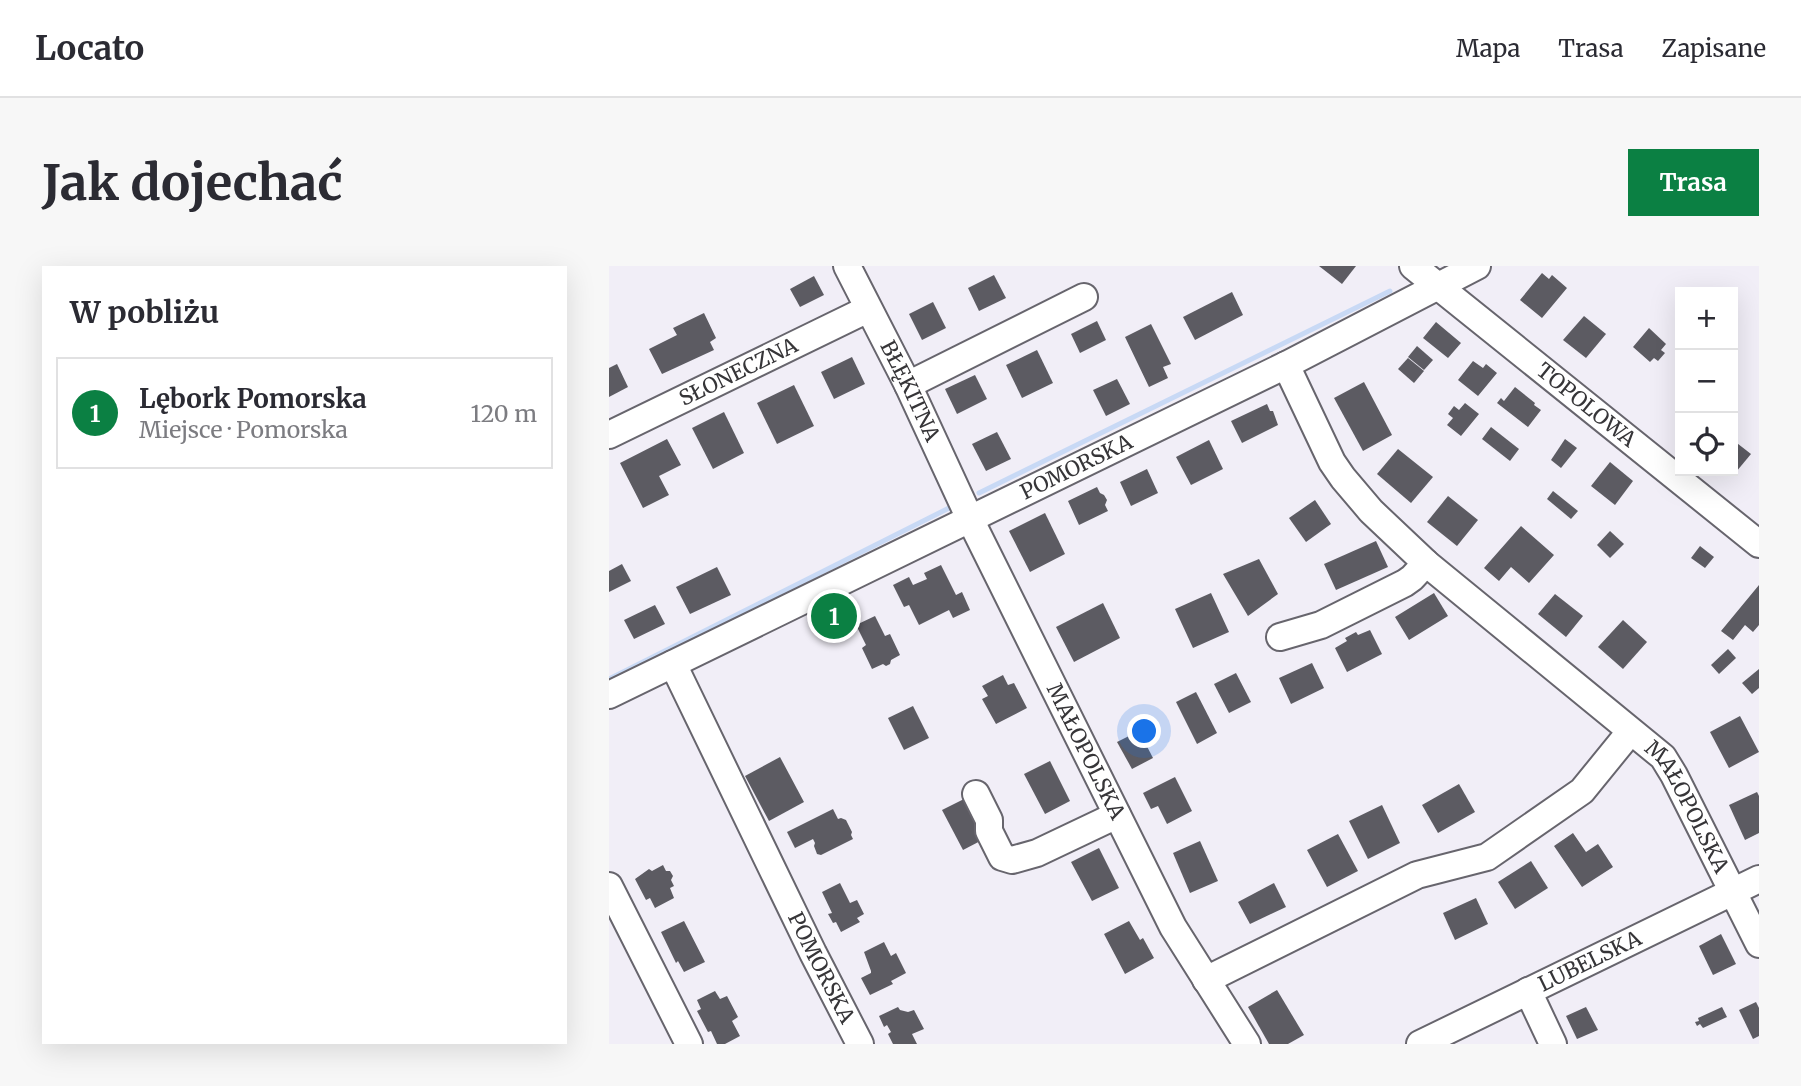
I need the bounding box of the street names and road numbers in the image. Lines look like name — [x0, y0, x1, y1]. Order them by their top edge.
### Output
street label: SŁONECZNA — [675, 331, 802, 412]
street label: BŁĘKITNA — [874, 336, 946, 446]
street label: TOPOLOWA — [1531, 357, 1642, 453]
street label: POMORSKA — [1016, 428, 1137, 505]
street label: MAŁOPOLSKA — [1041, 679, 1131, 824]
street label: MAŁOPOLSKA — [1640, 734, 1735, 878]
street label: POMORSKA — [782, 908, 861, 1028]
street label: LUBELSKA — [1534, 924, 1646, 997]

